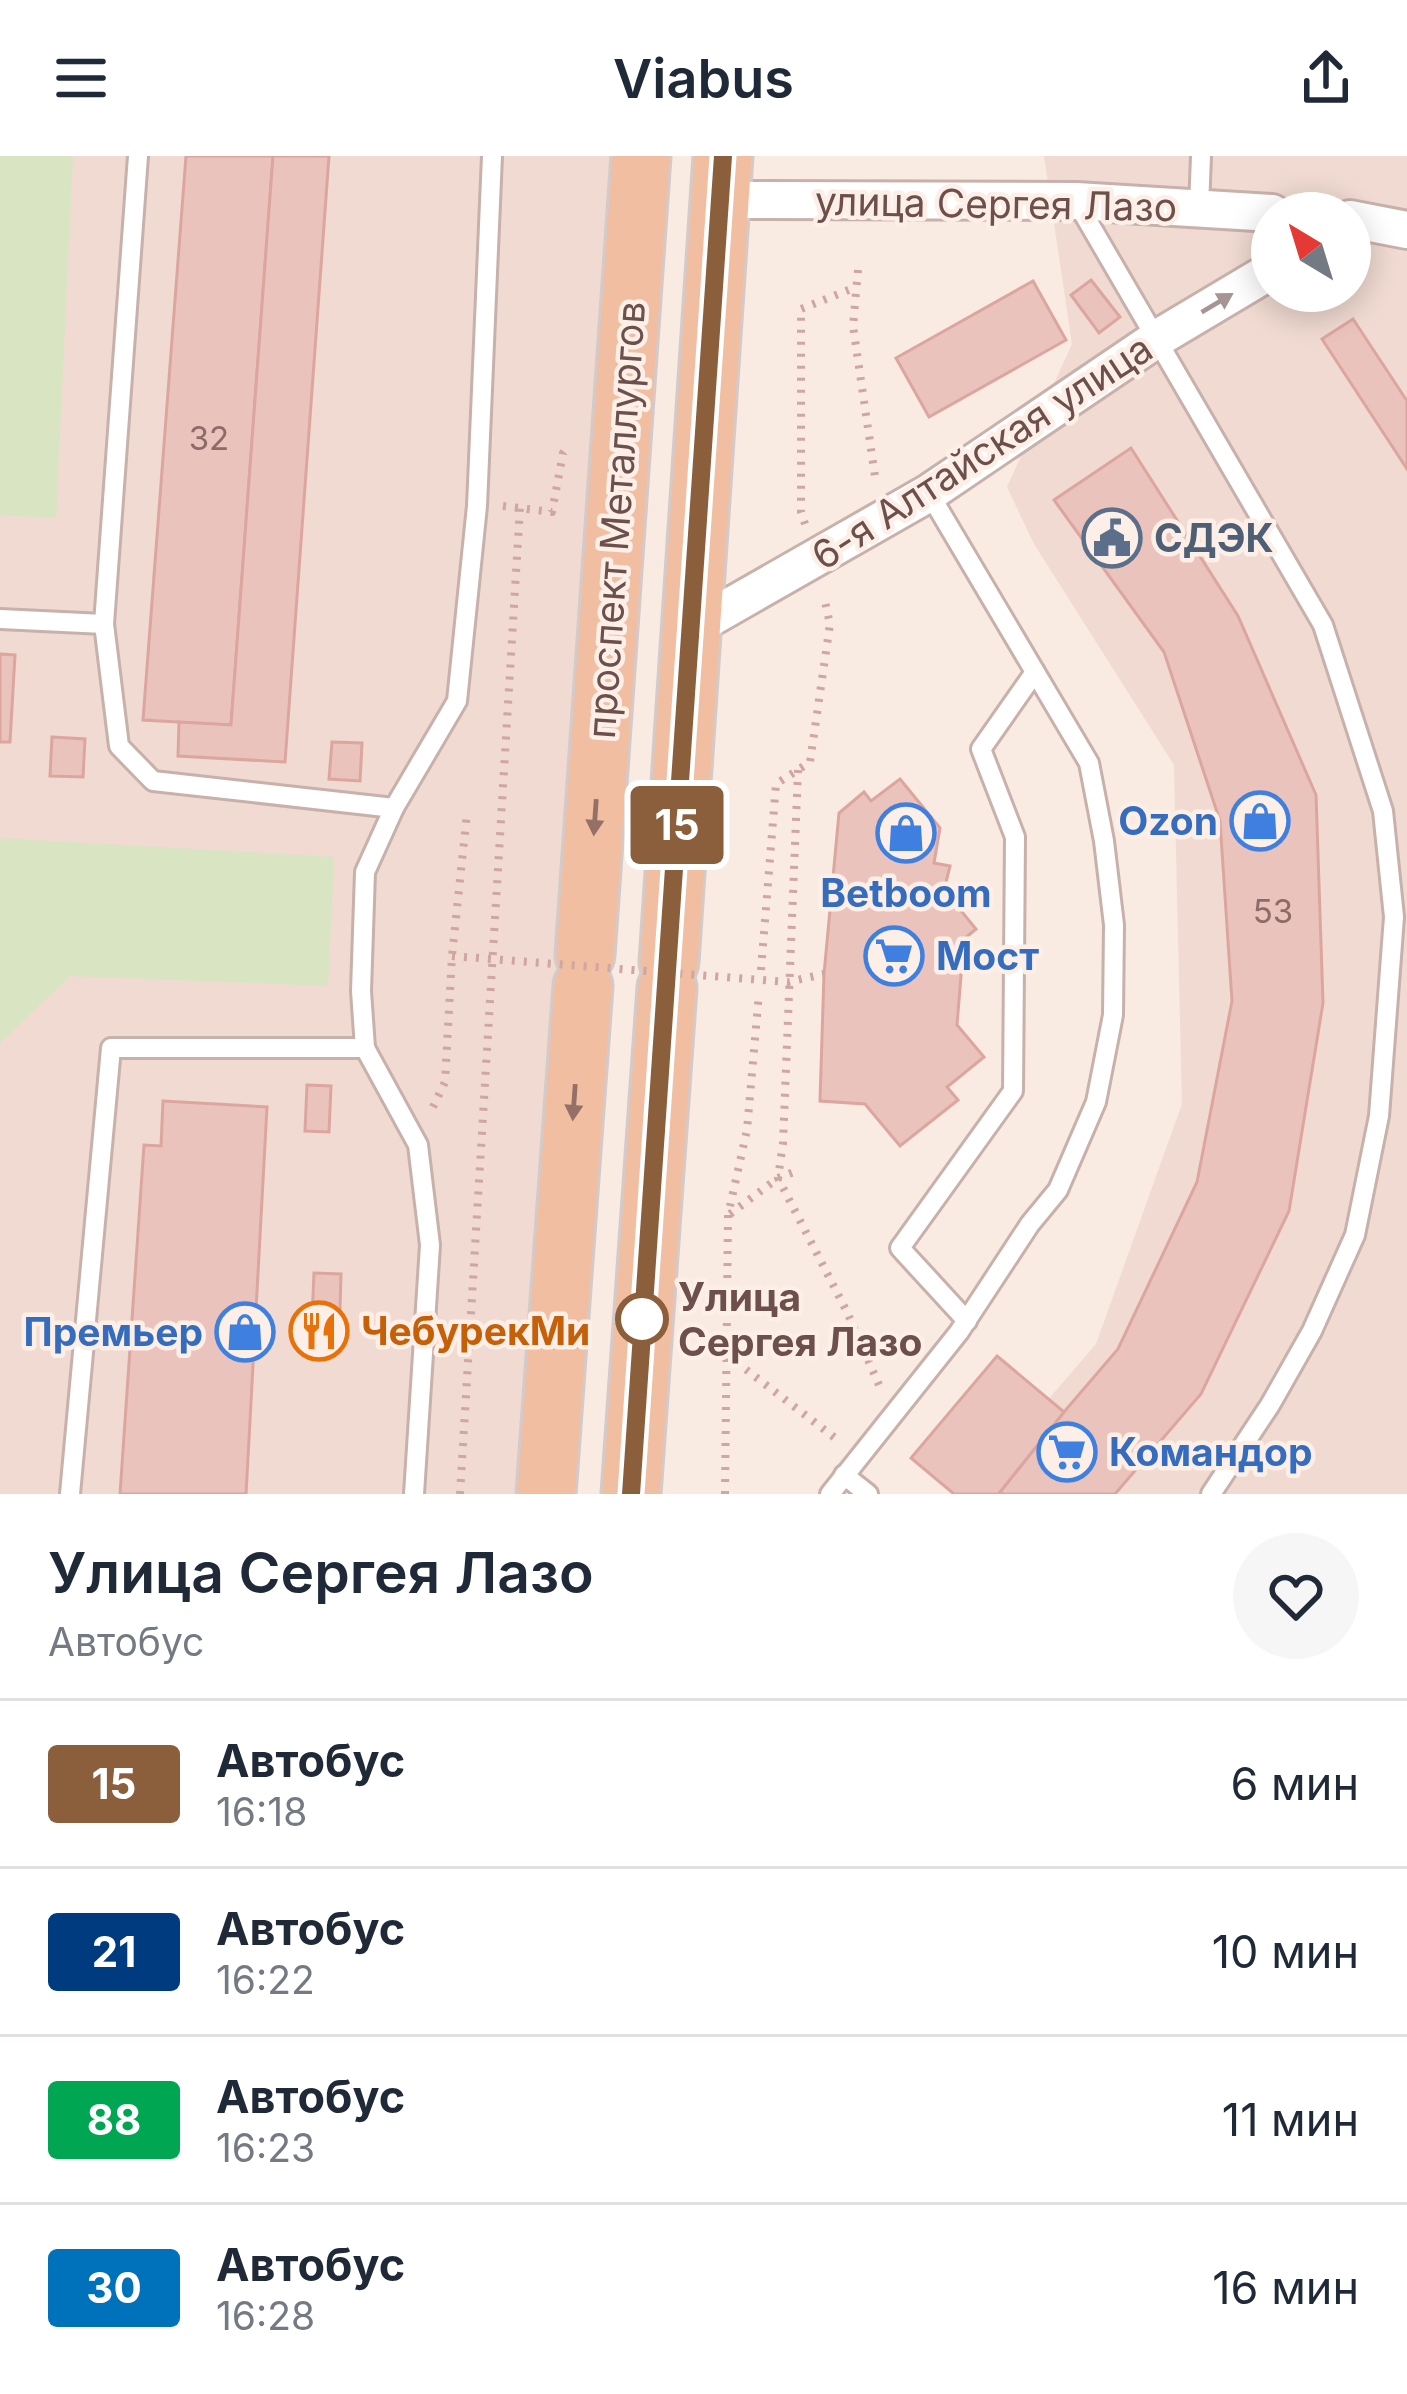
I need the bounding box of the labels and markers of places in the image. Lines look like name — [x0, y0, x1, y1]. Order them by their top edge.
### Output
public building icon: СДЭК — [1081, 507, 1143, 569]
place label: СДЭК — [1154, 514, 1274, 561]
shop icon: Ozon — [1229, 790, 1291, 852]
place label: Ozon — [1118, 797, 1218, 844]
shop icon: Betboom — [875, 802, 937, 864]
place label: Betboom — [820, 869, 992, 916]
supermarket icon: Мост — [863, 925, 925, 987]
place label: Мост — [936, 932, 1039, 979]
place label: Улица Сергея Лазо — [678, 1273, 922, 1365]
marker: Улица Сергея Лазо — [617, 1294, 667, 1344]
restaurant icon: ЧебурекМи — [288, 1300, 350, 1362]
shop icon: Премьер — [214, 1301, 276, 1363]
place label: ЧебурекМи — [361, 1307, 590, 1354]
place label: Премьер — [24, 1308, 203, 1355]
supermarket icon: Командор — [1036, 1421, 1098, 1483]
place label: Командор — [1109, 1428, 1313, 1475]

